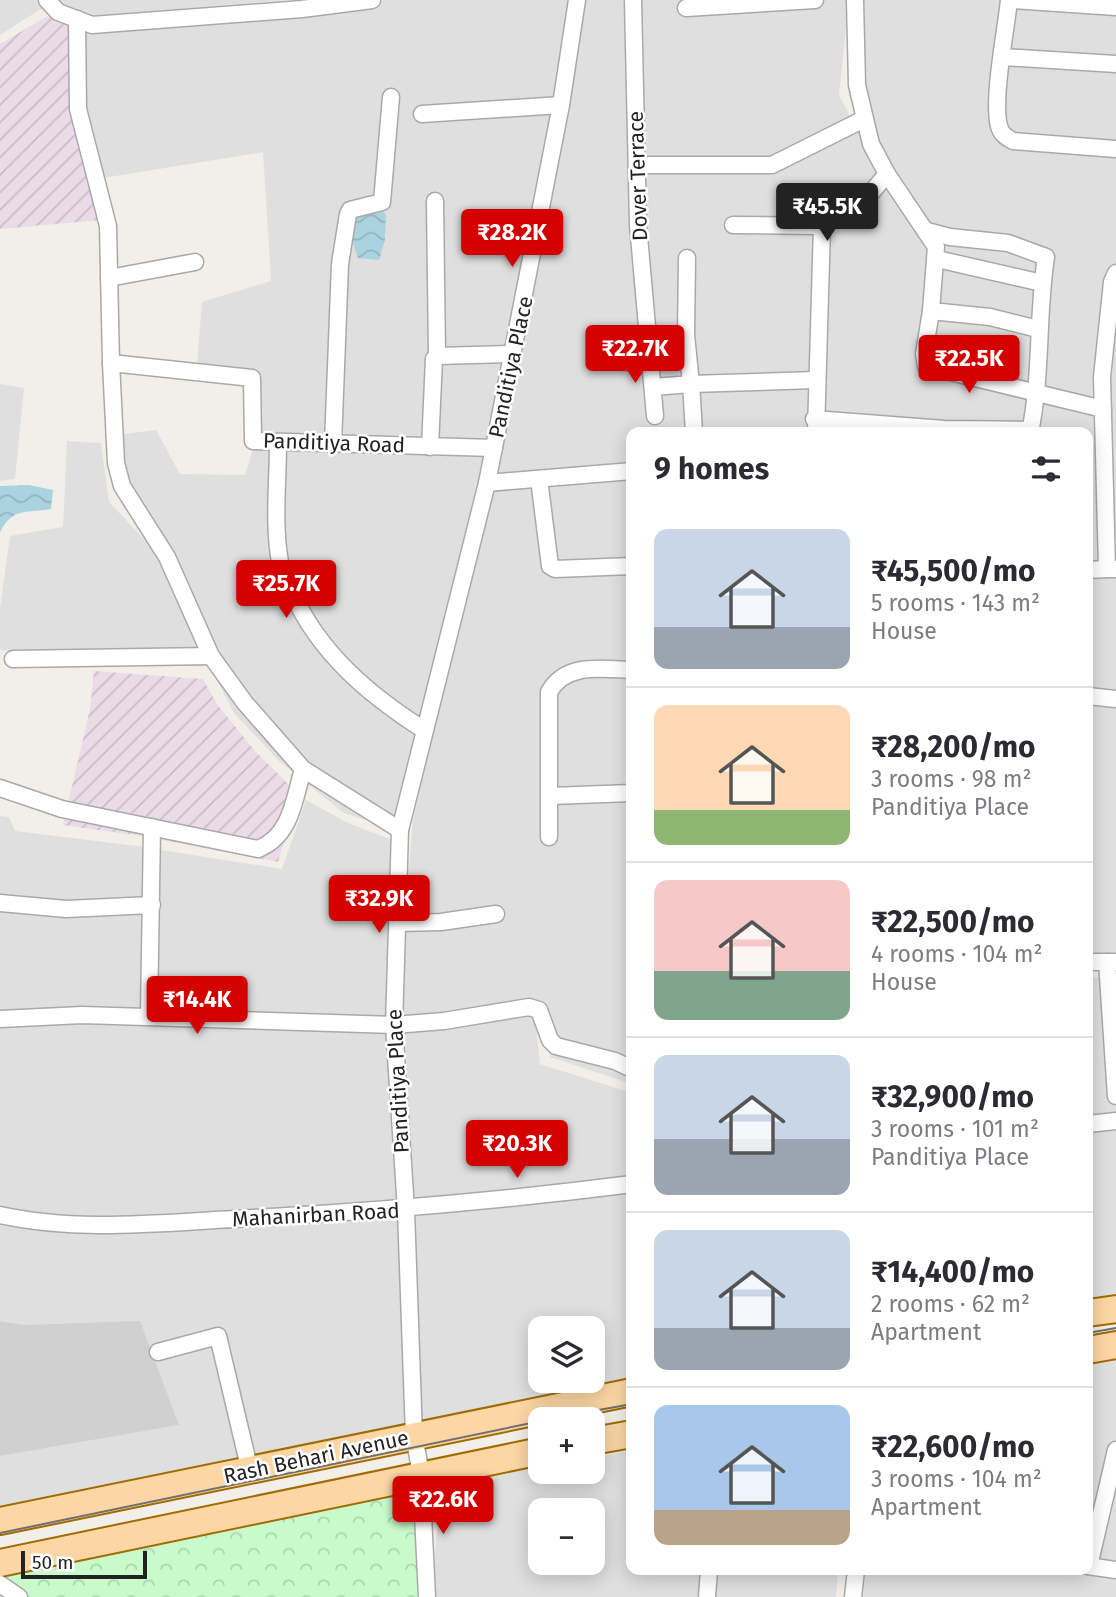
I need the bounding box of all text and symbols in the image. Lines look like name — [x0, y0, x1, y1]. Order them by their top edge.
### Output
street label: Dover Terrace — [623, 110, 653, 242]
pin: ₹45.5K — [770, 184, 884, 243]
text: ₹45.5K — [792, 192, 862, 220]
pin: ₹28.2K — [455, 210, 569, 269]
text: ₹28.2K — [477, 218, 547, 246]
street label: Panditiya Place — [483, 294, 539, 440]
pin: ₹22.7K — [578, 326, 692, 385]
text: ₹22.7K — [601, 334, 669, 362]
pin: ₹22.5K — [912, 336, 1026, 395]
text: ₹22.5K — [935, 344, 1003, 372]
street label: Panditiya Road — [263, 428, 405, 458]
icon: filters — [1027, 450, 1065, 488]
text: 9 homes — [654, 451, 769, 487]
text: ₹45,500/mo — [871, 553, 1036, 589]
icon: home — [710, 557, 794, 641]
pin: ₹25.7K — [229, 560, 343, 620]
text: ₹25.7K — [252, 569, 320, 597]
text: 5 rooms · 143 m² — [871, 589, 1040, 617]
text: House — [871, 617, 937, 645]
text: ₹28,200/mo — [871, 729, 1036, 765]
icon: home — [710, 733, 794, 817]
text: 3 rooms · 98 m² — [871, 765, 1031, 793]
text: Panditiya Place — [871, 793, 1029, 821]
pin: ₹32.9K — [322, 876, 436, 935]
text: ₹32.9K — [345, 884, 413, 912]
text: ₹22,500/mo — [871, 904, 1035, 940]
icon: home — [710, 908, 794, 992]
text: 4 rooms · 104 m² — [871, 940, 1042, 968]
text: House — [871, 968, 937, 996]
pin: ₹14.4K — [140, 976, 254, 1036]
text: ₹14.4K — [163, 985, 231, 1013]
street label: Panditiya Place — [381, 1008, 415, 1154]
text: ₹32,900/mo — [871, 1079, 1034, 1115]
icon: home — [710, 1083, 794, 1167]
text: 3 rooms · 101 m² — [871, 1115, 1039, 1143]
pin: ₹20.3K — [460, 1120, 574, 1180]
text: ₹20.3K — [482, 1129, 552, 1157]
text: Panditiya Place — [871, 1143, 1029, 1171]
street label: Mahanirban Road — [232, 1198, 400, 1232]
text: ₹14,400/mo — [871, 1254, 1034, 1290]
icon: home — [710, 1258, 794, 1342]
text: 2 rooms · 62 m² — [871, 1290, 1030, 1318]
map controls — [528, 1316, 605, 1575]
button: layers — [528, 1316, 605, 1393]
text: Apartment — [871, 1318, 981, 1346]
button: + — [528, 1407, 605, 1484]
street label: Rash Behari Avenue — [221, 1425, 411, 1489]
text: ₹22,600/mo — [871, 1429, 1035, 1465]
icon: home — [710, 1433, 794, 1517]
text: 3 rooms · 104 m² — [871, 1465, 1042, 1493]
pin: ₹22.6K — [386, 1476, 500, 1536]
text: ₹22.6K — [408, 1485, 478, 1513]
text: Apartment — [871, 1493, 981, 1521]
button: − — [528, 1498, 605, 1575]
scale bar — [21, 1548, 147, 1580]
text: 50 m — [32, 1551, 73, 1574]

